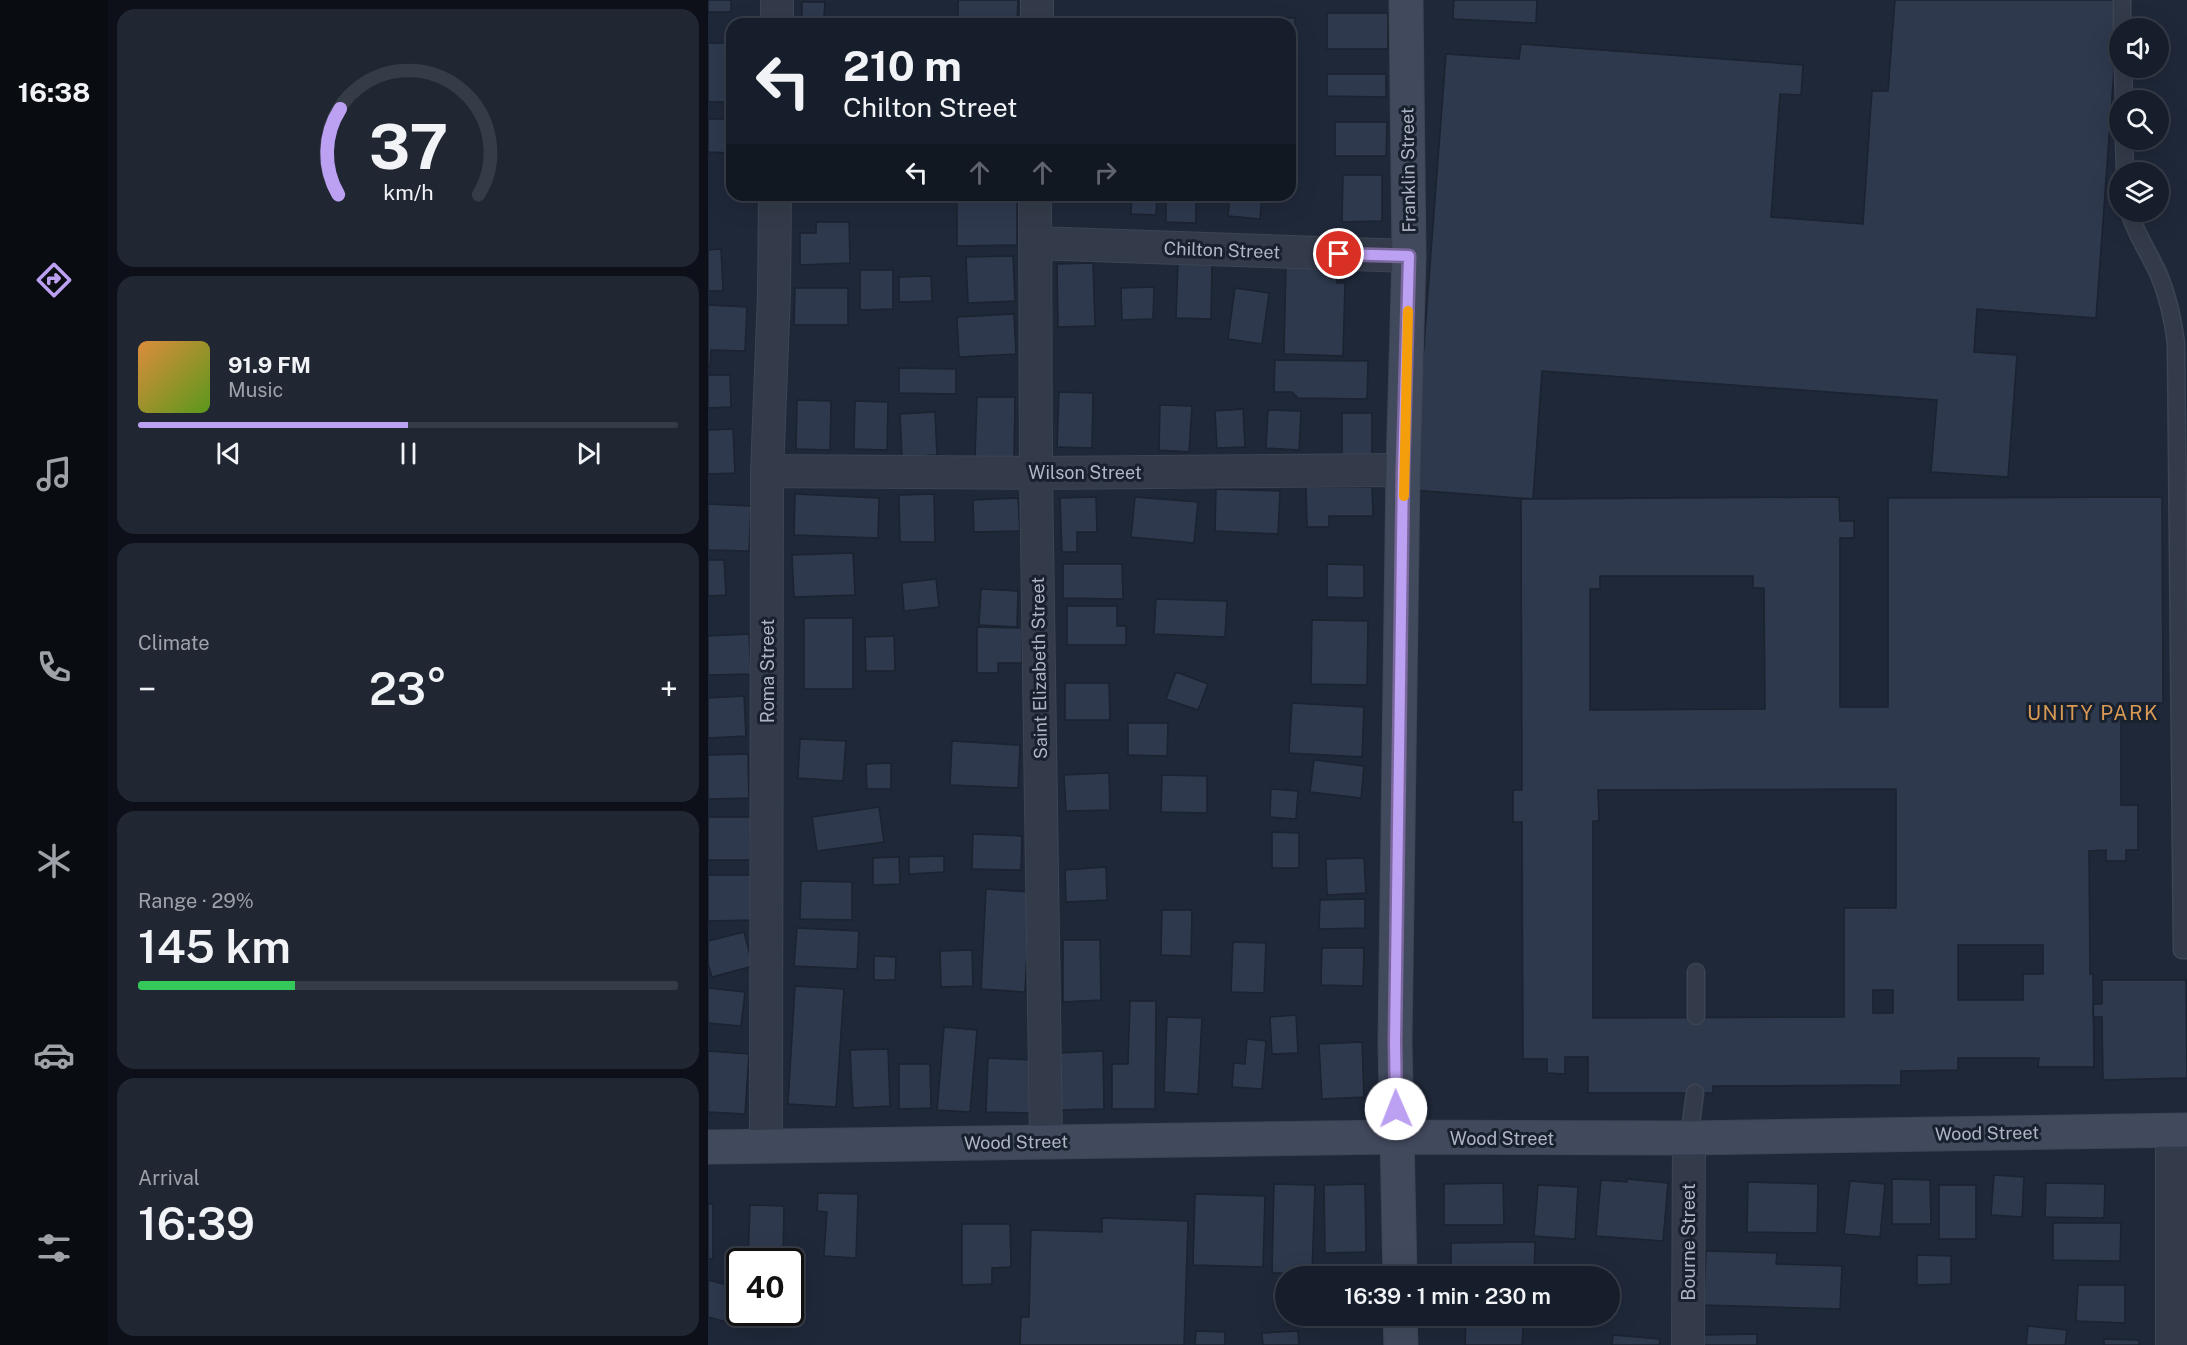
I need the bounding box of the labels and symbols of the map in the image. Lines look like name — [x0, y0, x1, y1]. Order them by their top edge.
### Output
street label: Franklin Street — [1396, 107, 1420, 233]
pin — [1313, 228, 1364, 279]
street label: Chilton Street — [1163, 237, 1281, 263]
street label: Wilson Street — [1028, 462, 1142, 483]
street label: Saint Elizabeth Street — [1027, 577, 1051, 759]
street label: Roma Street — [757, 619, 778, 723]
district label: UNITY PARK — [2027, 701, 2159, 725]
position arrow — [1364, 1077, 1428, 1141]
street label: Wood Street — [1935, 1122, 2039, 1144]
street label: Wood Street — [1450, 1128, 1554, 1149]
street label: Wood Street — [964, 1131, 1068, 1153]
street label: Bourne Street — [1678, 1183, 1699, 1301]
speed limit sign: 40 — [726, 1248, 804, 1326]

